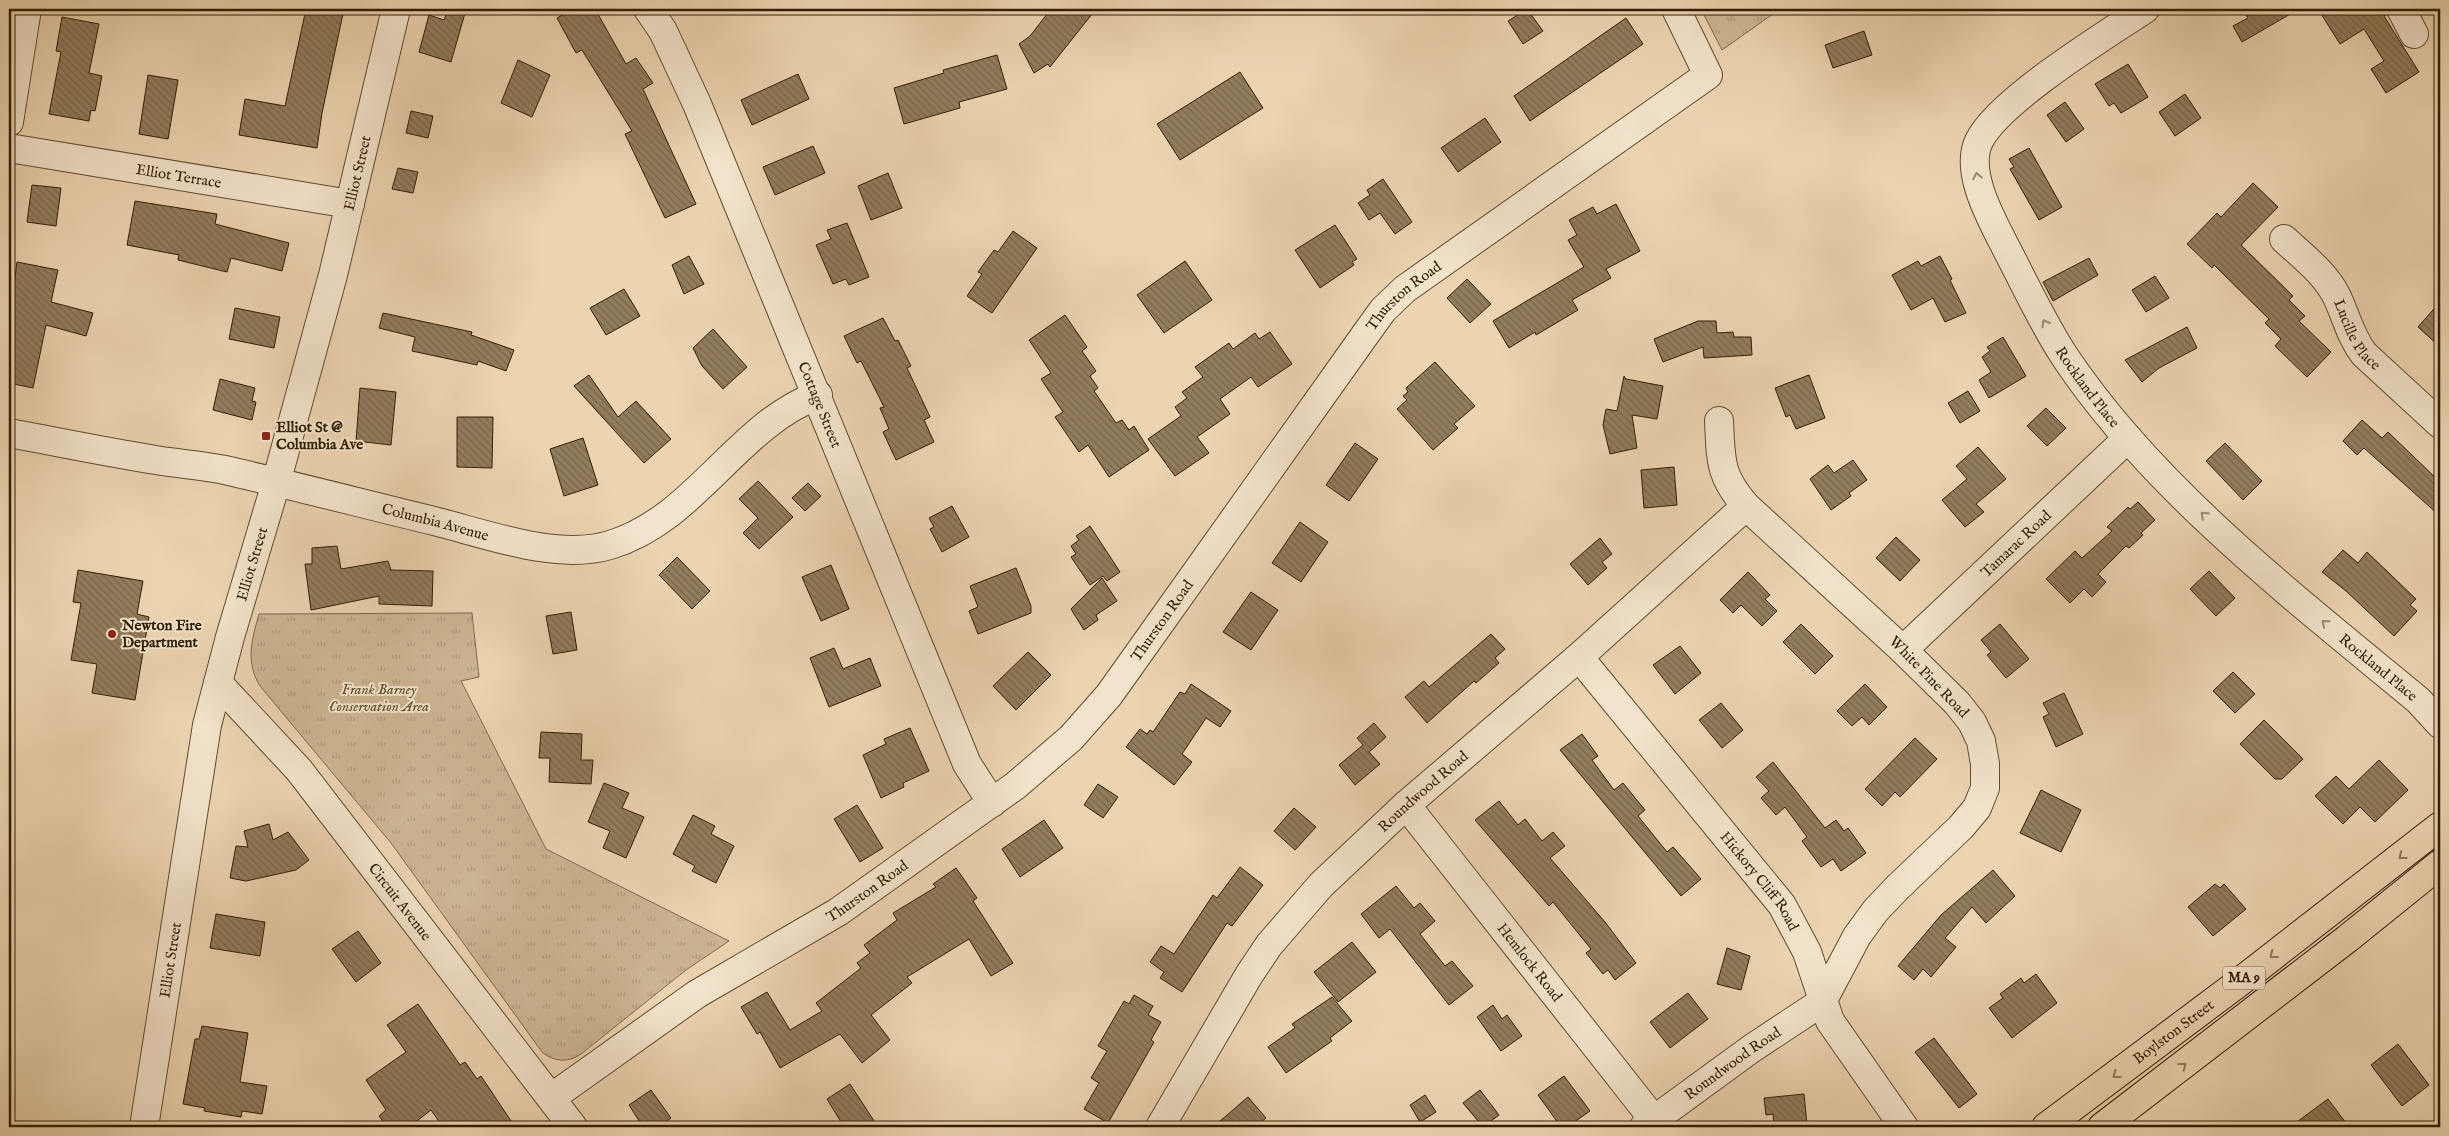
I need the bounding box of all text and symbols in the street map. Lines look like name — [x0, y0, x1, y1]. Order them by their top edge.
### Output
street label: Elliot Street — [339, 134, 375, 212]
street label: Elliot Terrace — [135, 159, 223, 192]
one-way arrow — [1973, 171, 1983, 180]
street label: Thurston Road — [1362, 256, 1446, 334]
street label: Lucille Place — [2330, 296, 2385, 374]
one-way arrow — [2041, 319, 2051, 328]
street label: Rockland Place — [2051, 343, 2124, 432]
street label: Cottage Street — [794, 359, 846, 450]
place label: Elliot St @ Columbia Ave — [276, 418, 363, 454]
marker: Elliot St @ Columbia Ave — [260, 430, 272, 442]
street label: Columbia Avenue — [380, 499, 491, 545]
street label: Tamarac Road — [1977, 505, 2056, 581]
one-way arrow — [2200, 512, 2209, 521]
street label: Elliot Street — [232, 525, 272, 603]
street label: Thurston Road — [1126, 575, 1198, 665]
place label: Newton Fire Department — [121, 616, 202, 652]
one-way arrow — [2322, 620, 2331, 628]
marker: Newton Fire Department — [106, 628, 118, 640]
street label: Rockland Place — [2335, 629, 2422, 705]
street label: White Pine Road — [1885, 632, 1974, 723]
park label: Frank Barney Conservation Area — [329, 680, 429, 716]
street label: Roundwood Road — [1374, 746, 1473, 836]
street label: Hickory Cliff Road — [1716, 827, 1804, 935]
one-way arrow — [2399, 850, 2408, 858]
street label: Thurston Road — [823, 855, 912, 926]
street label: Circuit Avenue — [364, 859, 436, 944]
street label: Hemlock Road — [1493, 919, 1567, 1006]
street label: Elliot Street — [155, 921, 185, 999]
one-way arrow — [2270, 950, 2279, 959]
road number: MA 9 — [2223, 966, 2265, 990]
street label: Boylston Street — [2129, 995, 2218, 1068]
street label: Roundwood Road — [1680, 1022, 1785, 1104]
one-way arrow — [2177, 1063, 2186, 1071]
one-way arrow — [2113, 1069, 2122, 1077]

